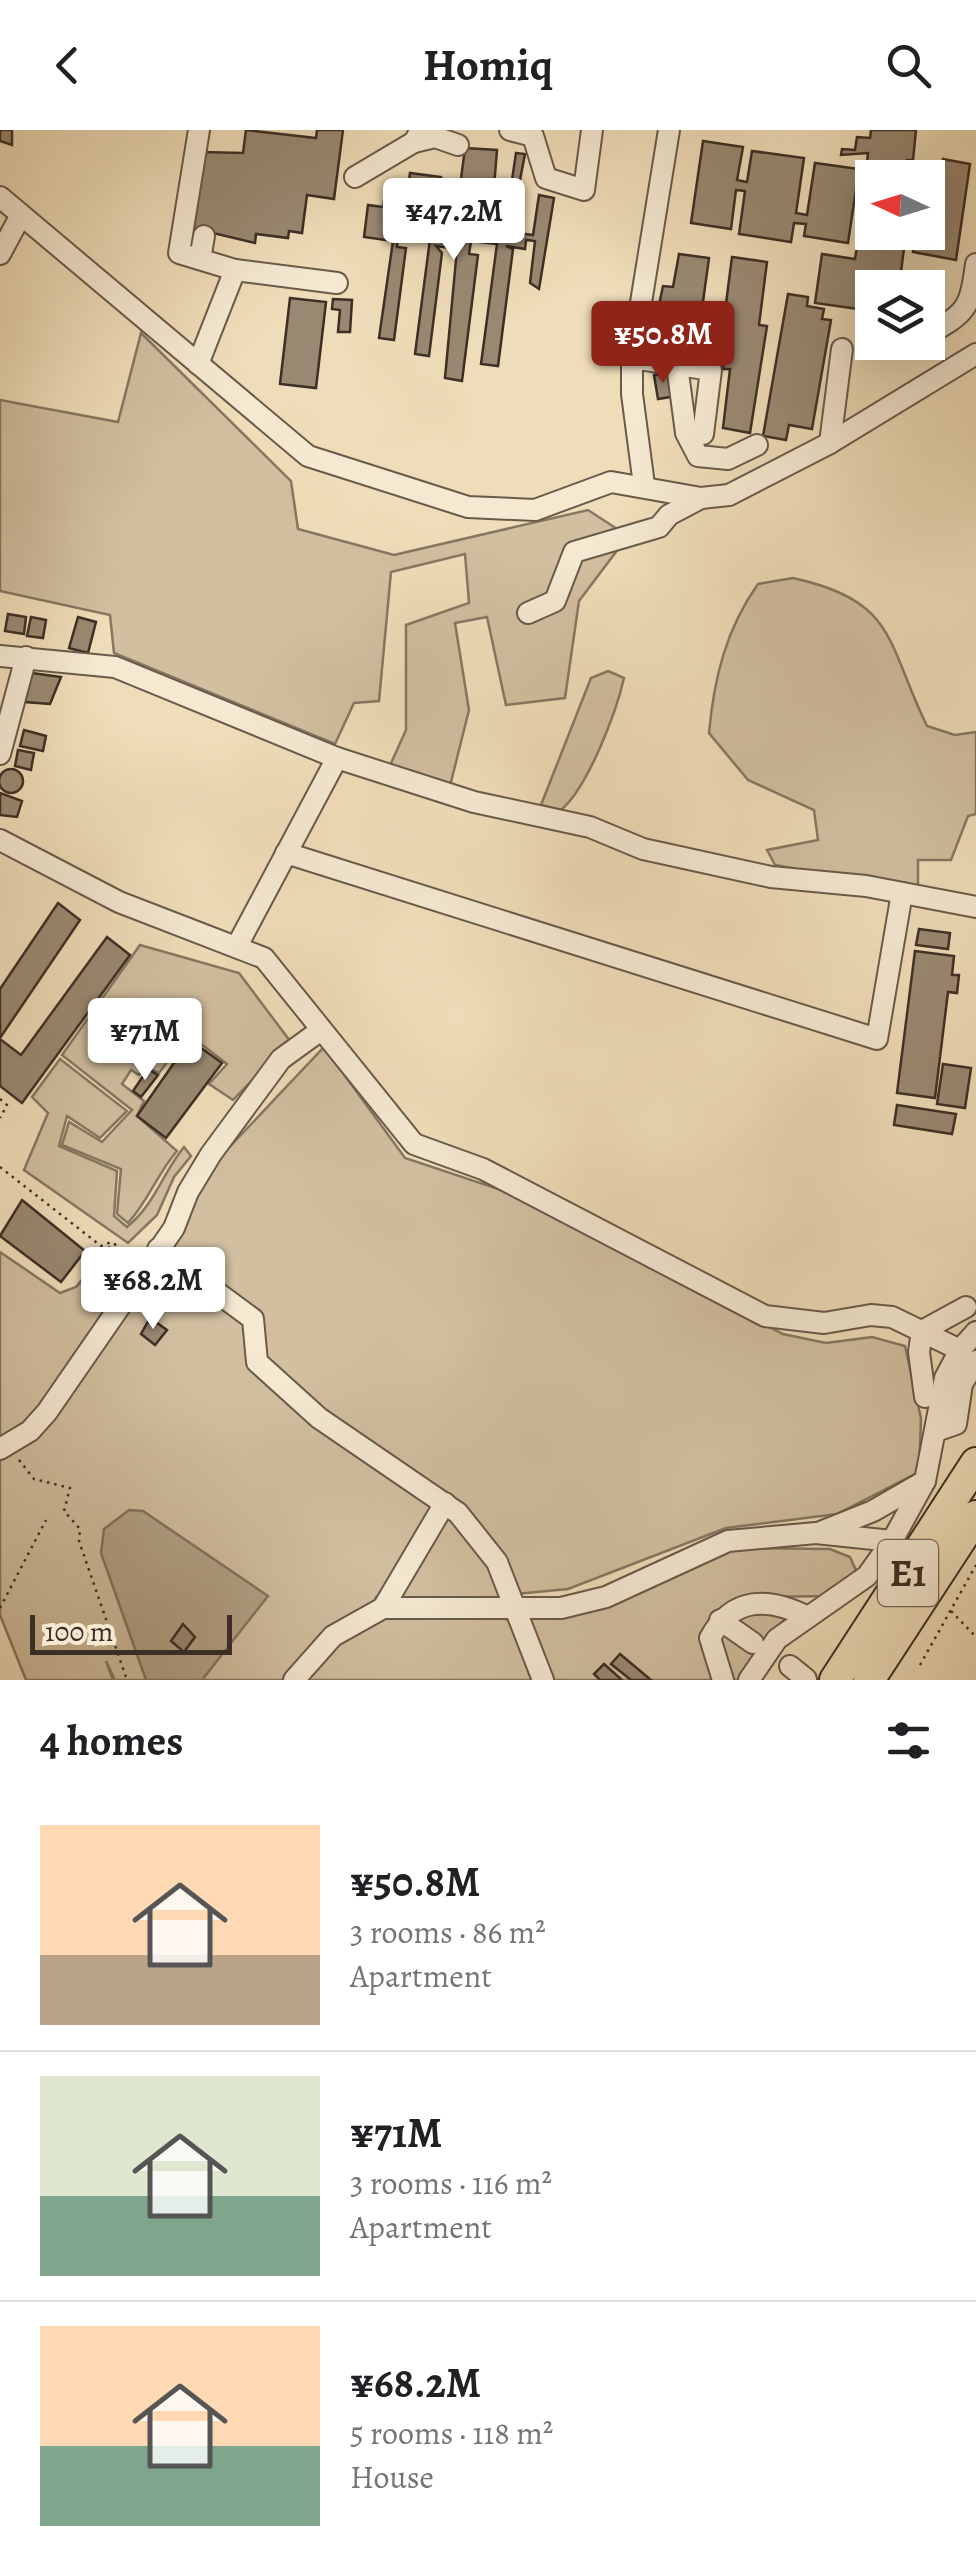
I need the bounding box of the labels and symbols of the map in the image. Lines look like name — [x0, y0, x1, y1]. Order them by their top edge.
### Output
north arrow — [855, 160, 945, 250]
pin: ¥47.2M — [373, 178, 535, 263]
pin: ¥50.8M — [582, 301, 744, 386]
pin: ¥71M — [86, 998, 204, 1083]
pin: ¥68.2M — [72, 1247, 234, 1332]
road number: E1 — [878, 1540, 938, 1606]
scale bar — [30, 1610, 232, 1654]

